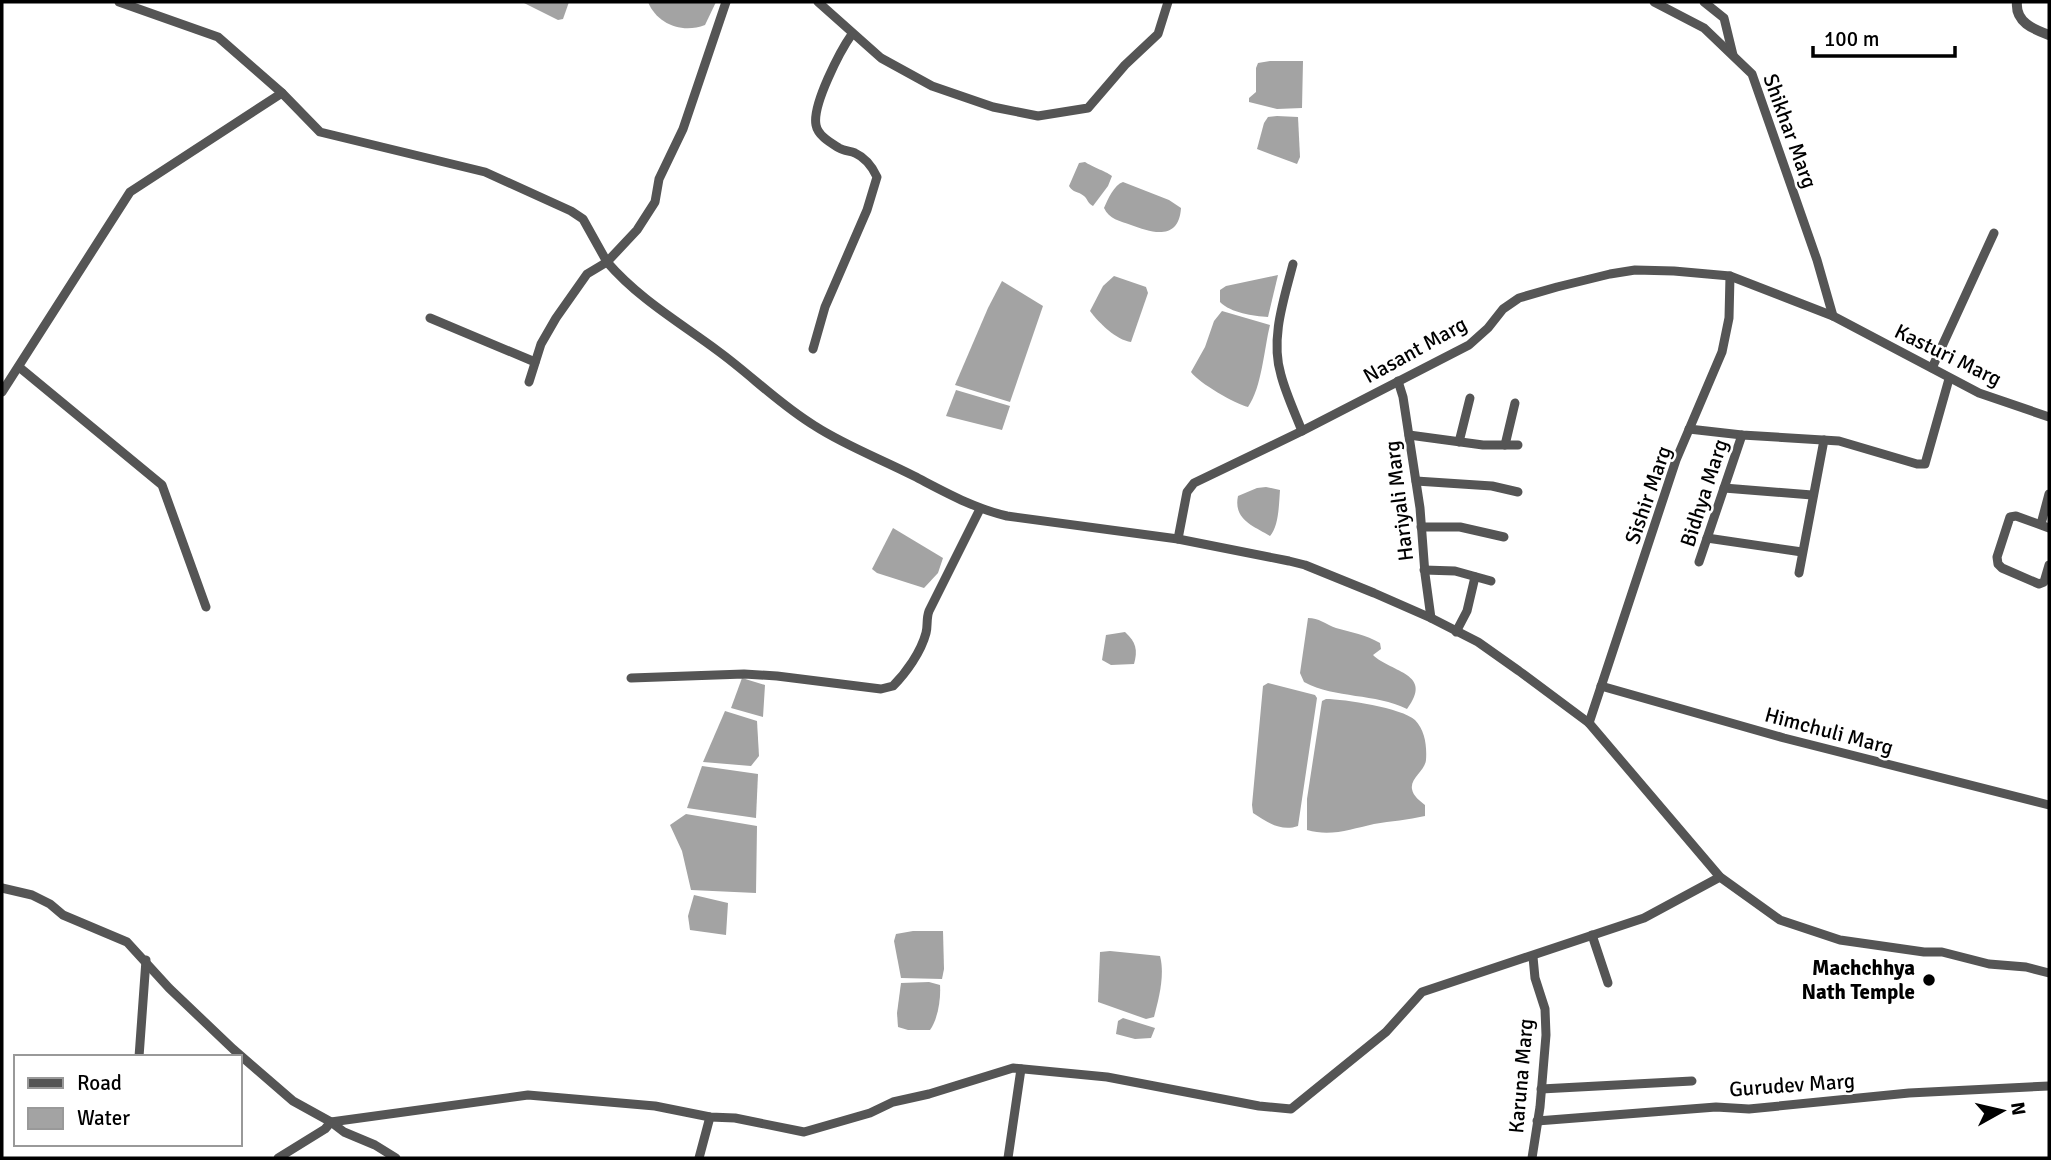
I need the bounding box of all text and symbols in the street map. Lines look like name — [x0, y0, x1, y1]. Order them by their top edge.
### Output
scale bar — [1813, 14, 1955, 58]
text: 100 m — [1824, 26, 1879, 52]
street label: Shikhar Marg — [1757, 70, 1823, 192]
street label: Nasant Marg — [1359, 311, 1471, 389]
street label: Kasturi Marg — [1890, 318, 2006, 392]
street label: Bidhya Marg — [1674, 436, 1734, 550]
street label: Hariyali Marg — [1379, 439, 1419, 563]
street label: Sishir Marg — [1619, 442, 1677, 548]
street label: Himchuli Marg — [1762, 701, 1896, 761]
place label: Machchhya Nath Temple — [1802, 955, 1915, 1005]
marker: Machchhya Nath Temple — [1921, 972, 1937, 988]
street label: Karuna Marg — [1503, 1017, 1539, 1135]
legend — [14, 1055, 242, 1146]
street label: Gurudev Marg — [1728, 1068, 1856, 1102]
text: Road — [77, 1070, 122, 1096]
north arrow — [1967, 1076, 2037, 1146]
text: N — [2005, 1101, 2031, 1117]
text: Water — [77, 1105, 130, 1131]

